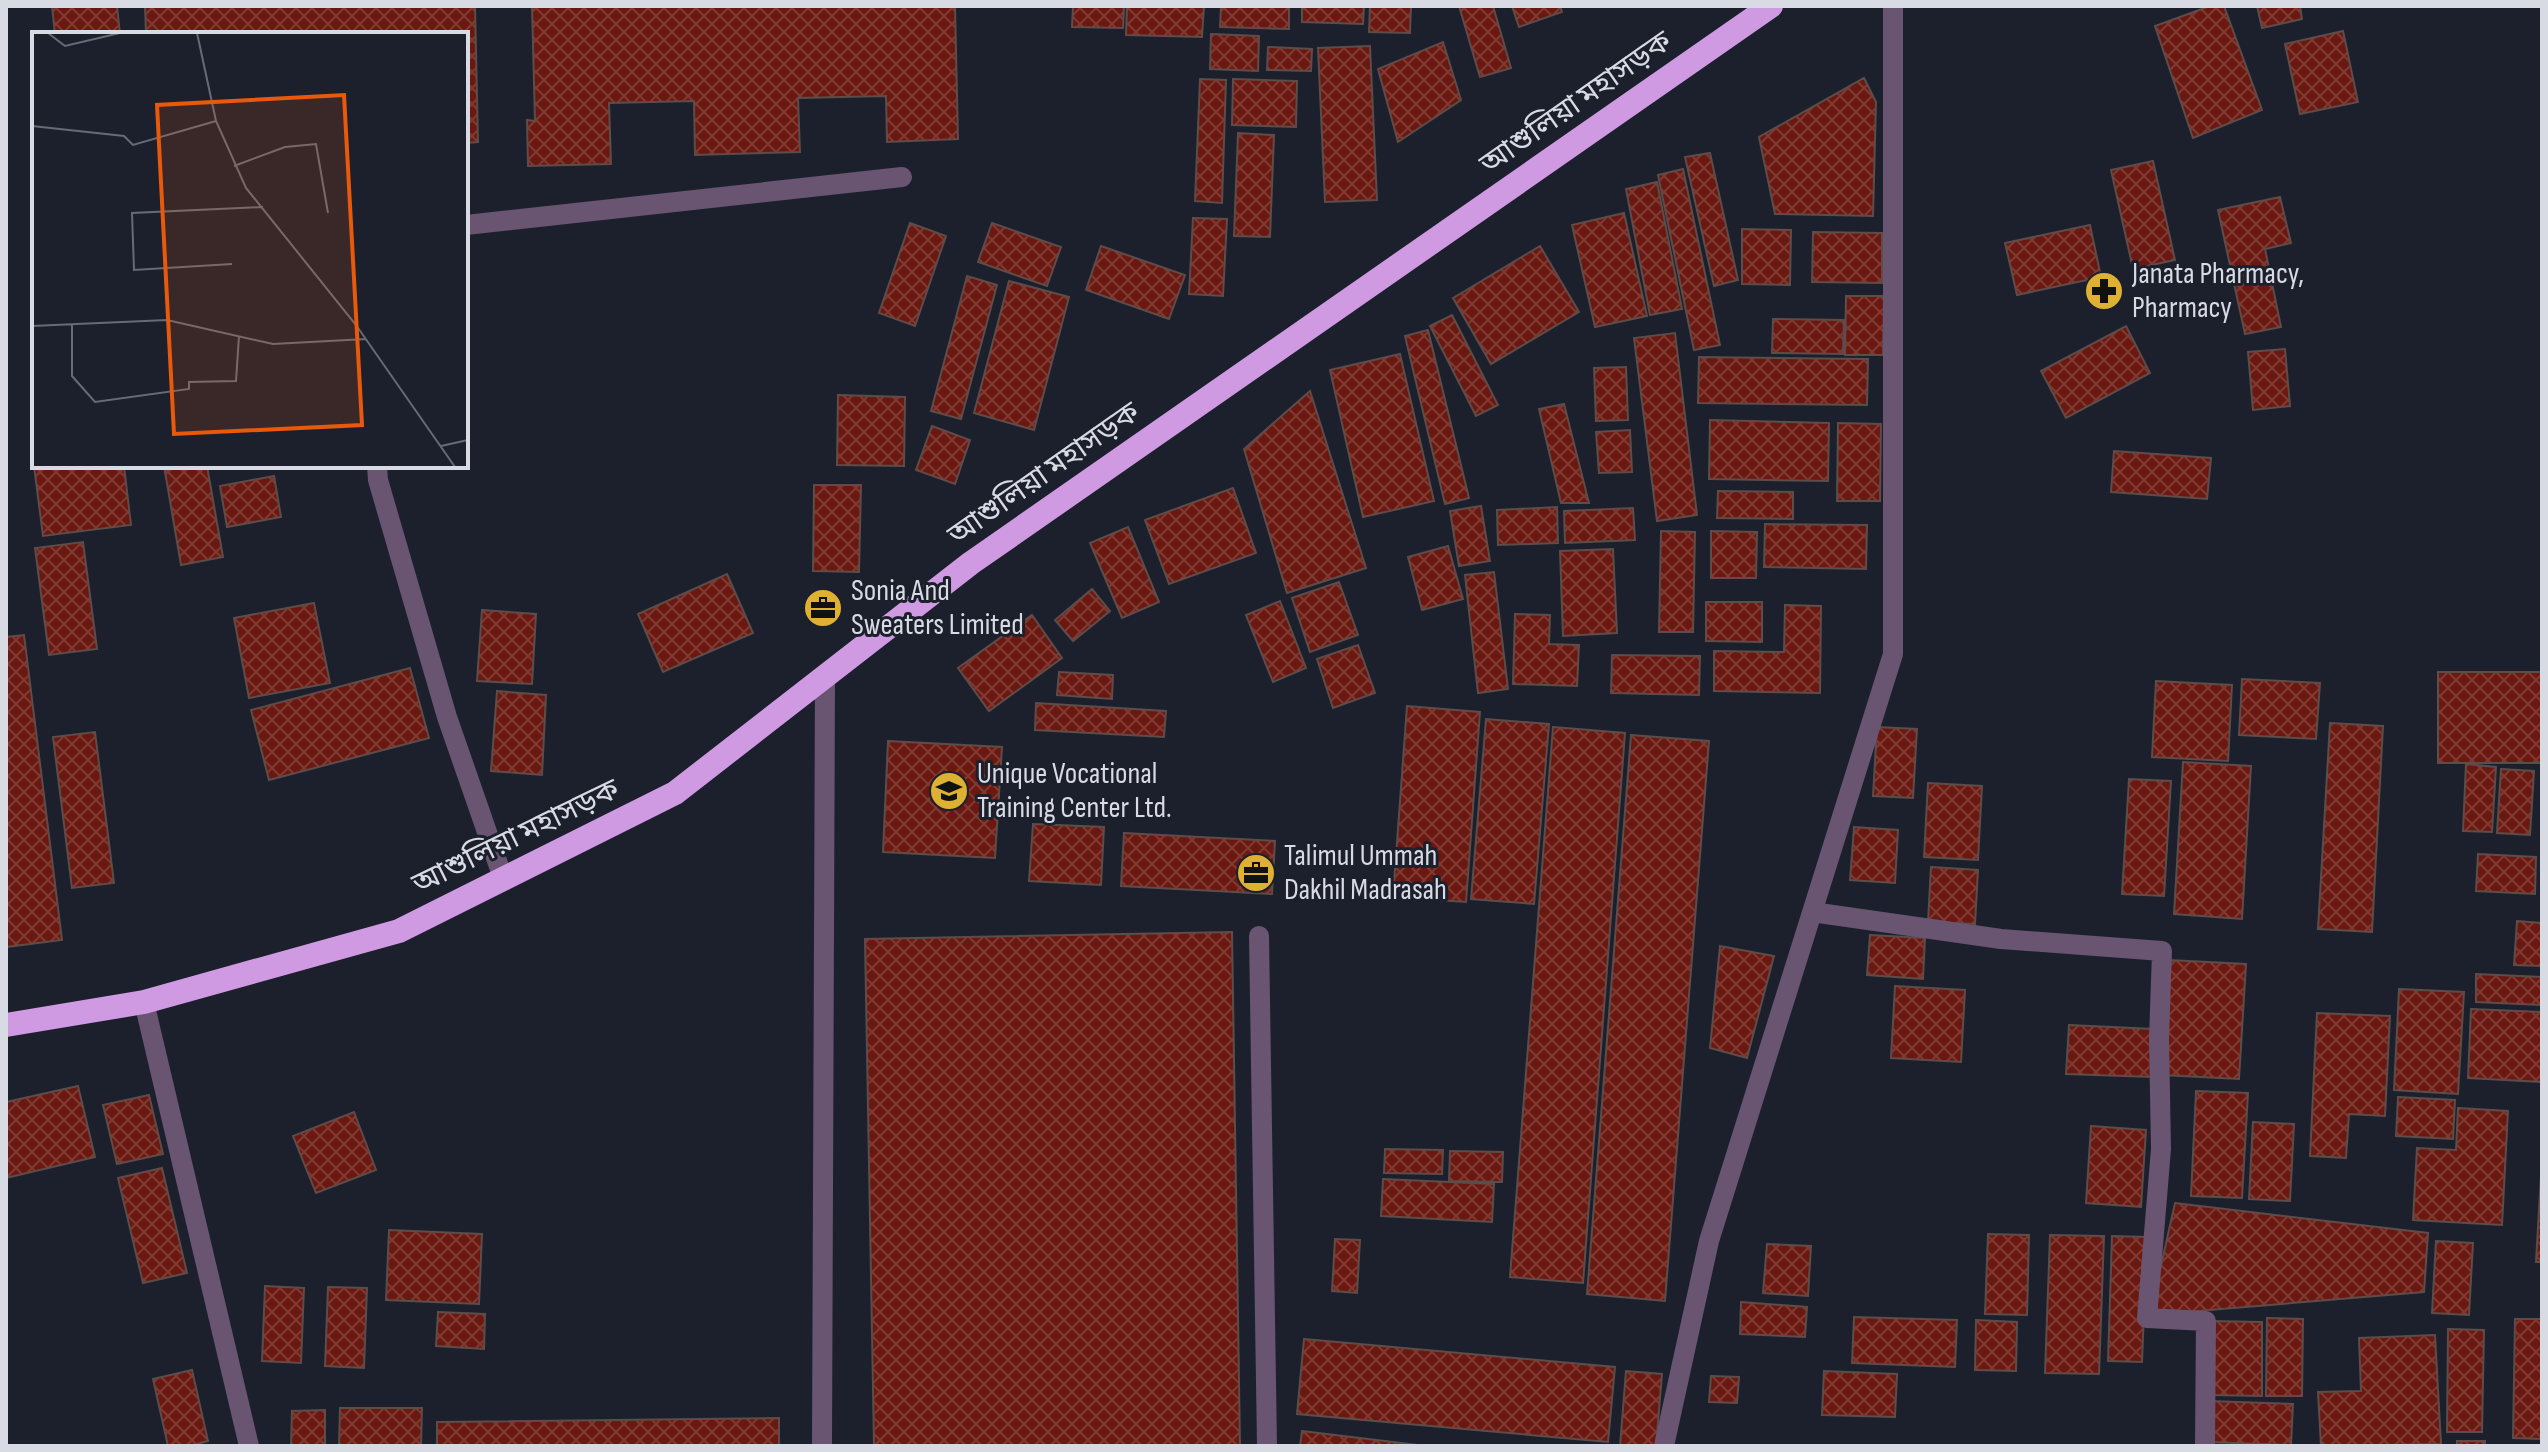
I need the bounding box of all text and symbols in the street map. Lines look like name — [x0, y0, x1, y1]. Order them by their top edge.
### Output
street label: আশুলিয়া মহাসড়ক — [1472, 22, 1679, 183]
inset map — [32, 32, 468, 468]
place label: Janata Pharmacy, Pharmacy — [2131, 256, 2304, 326]
pharmacy icon: Janata Pharmacy, Pharmacy — [2083, 270, 2125, 312]
street label: আশুলিয়া মহাসড়ক — [940, 393, 1147, 554]
place label: Sonia And Sweaters Limited — [851, 573, 1024, 643]
office icon: Sonia And Sweaters Limited — [802, 587, 844, 629]
place label: Unique Vocational Training Center Ltd. — [977, 756, 1172, 826]
street label: আশুলিয়া মহাসড়ক — [405, 770, 626, 903]
school or university icon: Unique Vocational Training Center Ltd. — [928, 770, 970, 812]
place label: Talimul Ummah Dakhil Madrasah — [1284, 838, 1447, 908]
office icon: Talimul Ummah Dakhil Madrasah — [1235, 852, 1277, 894]

